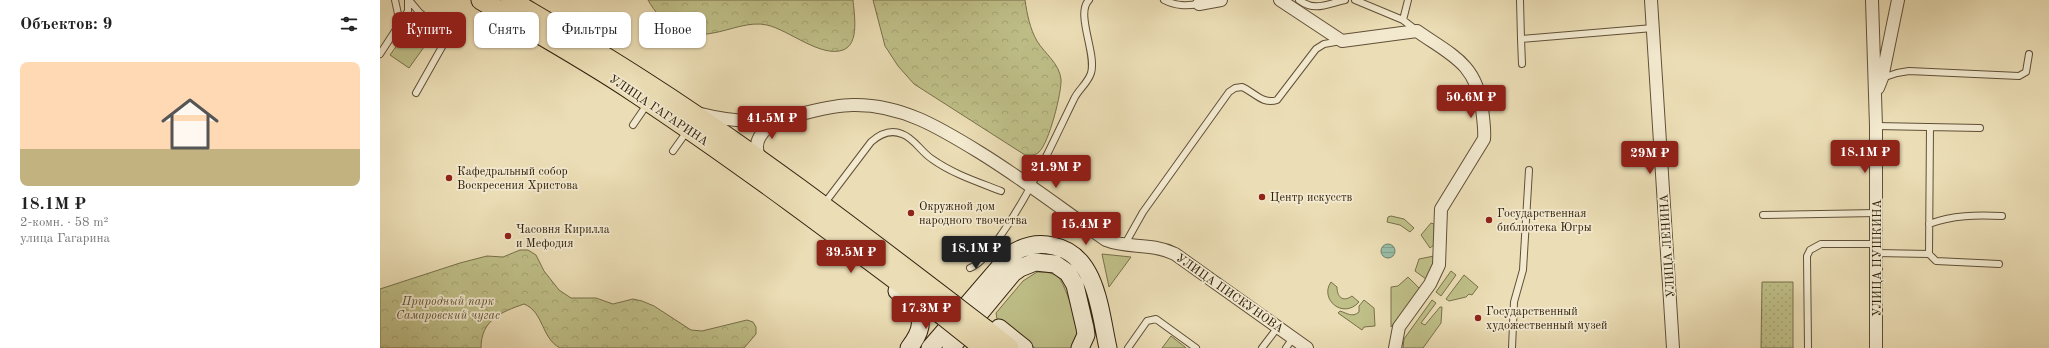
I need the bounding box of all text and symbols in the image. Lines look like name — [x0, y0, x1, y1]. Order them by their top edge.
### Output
chip: Купить — [392, 12, 466, 48]
chip: Снять — [474, 12, 539, 48]
chip: Фильтры — [547, 12, 631, 48]
chip: Новое — [639, 12, 706, 48]
icon: filters — [338, 13, 360, 35]
text: Объектов: 9 — [20, 16, 112, 33]
street label: УЛИЦА ГАГАРИНА — [607, 73, 710, 148]
pin: 50.6M ₽ — [1434, 85, 1508, 119]
icon: home — [154, 88, 226, 160]
text: 50.6M ₽ — [1446, 91, 1496, 104]
pin: 41.5M ₽ — [735, 106, 809, 140]
text: 41.5M ₽ — [747, 112, 797, 125]
pin: 18.1M ₽ — [1828, 140, 1902, 174]
pin: 29M ₽ — [1622, 141, 1678, 175]
text: 18.1M ₽ — [1840, 146, 1890, 159]
text: 29M ₽ — [1630, 147, 1670, 160]
pin: 21.9M ₽ — [1019, 155, 1093, 189]
text: 21.9M ₽ — [1031, 161, 1081, 174]
place label: Кафедральный собор Воскресения Христова — [457, 166, 578, 192]
marker: Кафедральный собор Воскресения Христова — [444, 173, 454, 183]
marker: Центр искусств — [1257, 192, 1267, 202]
place label: Центр искусств — [1270, 192, 1353, 204]
street label: УЛИЦА ЛЕНИНА — [1658, 194, 1678, 298]
text: 18.1M ₽ — [20, 196, 86, 213]
street label: УЛИЦА ПУШКИНА — [1872, 199, 1884, 317]
place label: Окружной дом народного твочества — [919, 201, 1027, 227]
marker: Окружной дом народного твочества — [906, 208, 916, 218]
place label: Государственная библиотека Югры — [1497, 208, 1592, 234]
pin: 15.4M ₽ — [1049, 212, 1123, 246]
marker: Государственная библиотека Югры — [1484, 215, 1494, 225]
text: 2-комн. · 58 m² — [20, 216, 108, 229]
text: 15.4M ₽ — [1061, 218, 1111, 231]
place label: Часовня Кирилла и Мефодия — [516, 224, 610, 250]
marker: Часовня Кирилла и Мефодия — [503, 231, 513, 241]
text: улица Гагарина — [20, 232, 110, 245]
pin: 18.1M ₽ — [939, 236, 1013, 270]
pin: 39.5M ₽ — [814, 240, 888, 274]
text: 18.1M ₽ — [951, 242, 1001, 255]
text: 39.5M ₽ — [826, 246, 876, 259]
street label: УЛИЦА ПИСКУНОВА — [1174, 252, 1285, 335]
park label: Природный парк Самаровский чугас — [396, 296, 500, 322]
pin: 17.3M ₽ — [889, 296, 963, 330]
text: 17.3M ₽ — [901, 302, 951, 315]
place label: Государственный художественный музей — [1486, 306, 1608, 332]
marker: Государственный художественный музей — [1473, 313, 1483, 323]

